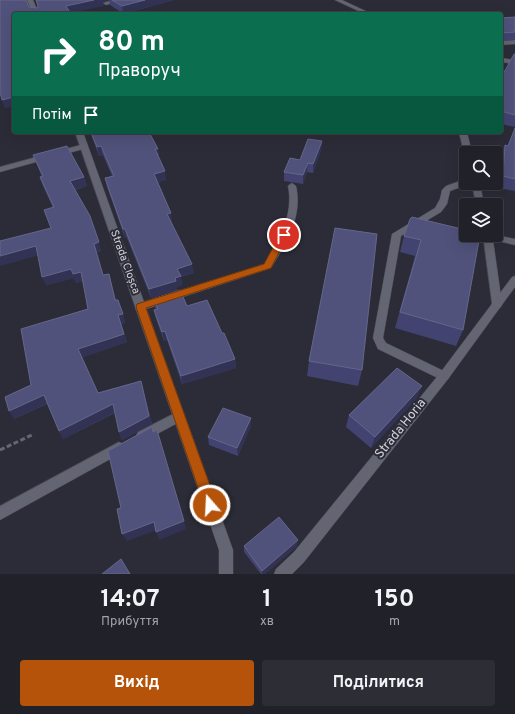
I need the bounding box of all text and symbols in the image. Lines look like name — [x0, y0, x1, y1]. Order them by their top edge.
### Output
text: 80 m — [98, 25, 165, 61]
icon: right — [32, 28, 84, 80]
text: Праворуч — [98, 60, 181, 83]
icon: arrive — [80, 104, 102, 126]
text: Потім — [32, 106, 72, 125]
map controls — [459, 146, 503, 242]
button: search — [459, 146, 503, 190]
button: layers — [459, 198, 503, 242]
pin — [267, 218, 301, 252]
icon: arrive — [273, 224, 295, 246]
street label: Strada Cloșca — [107, 228, 143, 296]
street label: Strada Horia — [372, 396, 430, 462]
position arrow — [189, 484, 231, 526]
text: 14:07 — [100, 585, 160, 615]
text: 1 — [262, 585, 272, 615]
text: 150 — [375, 585, 415, 615]
text: Прибуття — [101, 614, 159, 630]
text: хв — [260, 614, 274, 630]
text: m — [389, 614, 400, 630]
button: Вихід — [20, 660, 254, 706]
button: Поділитися — [262, 660, 495, 706]

